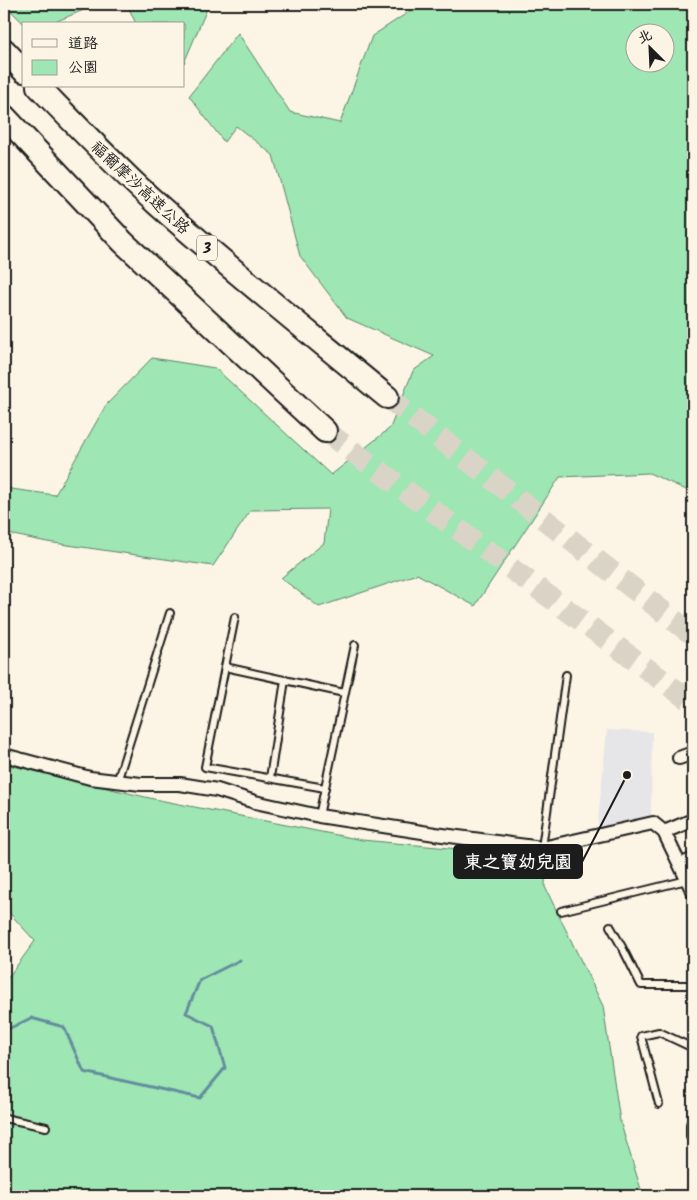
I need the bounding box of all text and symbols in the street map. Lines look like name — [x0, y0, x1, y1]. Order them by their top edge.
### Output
legend — [22, 22, 185, 88]
north arrow — [624, 22, 674, 72]
text: 北 — [634, 24, 656, 50]
text: 道路 — [68, 32, 98, 56]
text: 公園 — [68, 56, 98, 80]
street label: 福爾摩沙高速公路 — [85, 135, 195, 241]
road number: 3 — [197, 236, 217, 260]
callout: 東之寶幼兒園 — [454, 845, 582, 878]
text: 東之寶幼兒園 — [464, 849, 572, 878]

